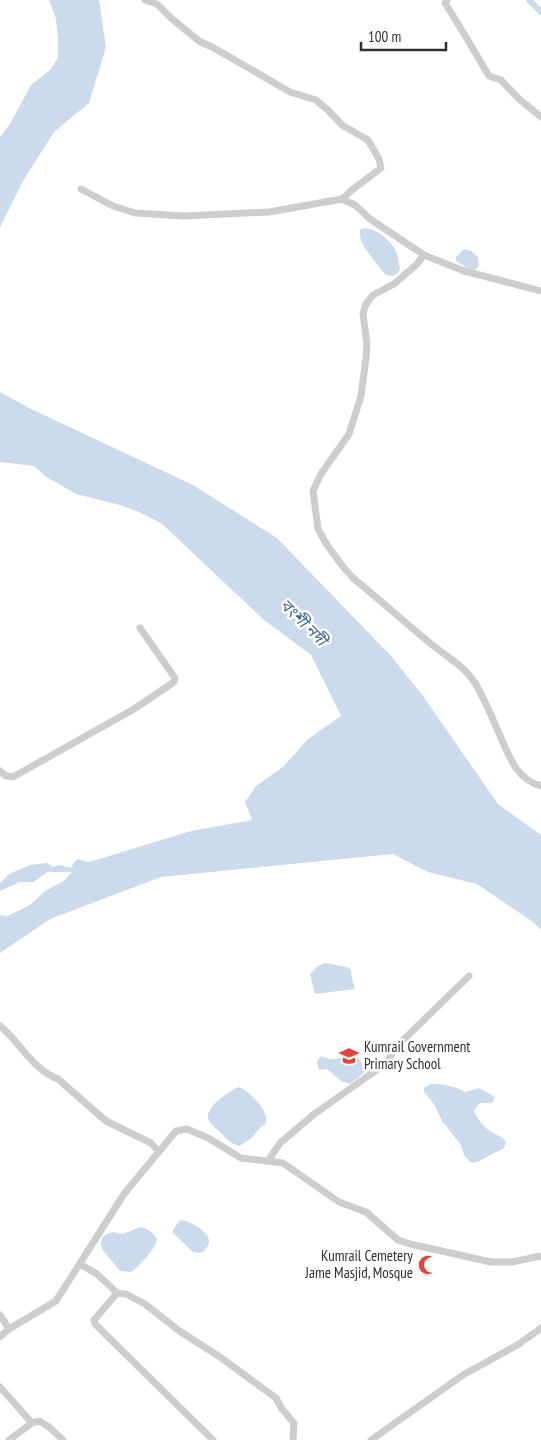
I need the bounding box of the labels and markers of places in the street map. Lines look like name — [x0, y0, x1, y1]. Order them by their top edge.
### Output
place label: Kumrail Government Primary School — [364, 1037, 471, 1073]
school or university icon: Kumrail Government Primary School — [338, 1045, 360, 1067]
place label: Kumrail Cemetery Jame Masjid, Mosque — [304, 1246, 413, 1282]
mosque icon: Kumrail Cemetery Jame Masjid, Mosque — [417, 1254, 439, 1276]

